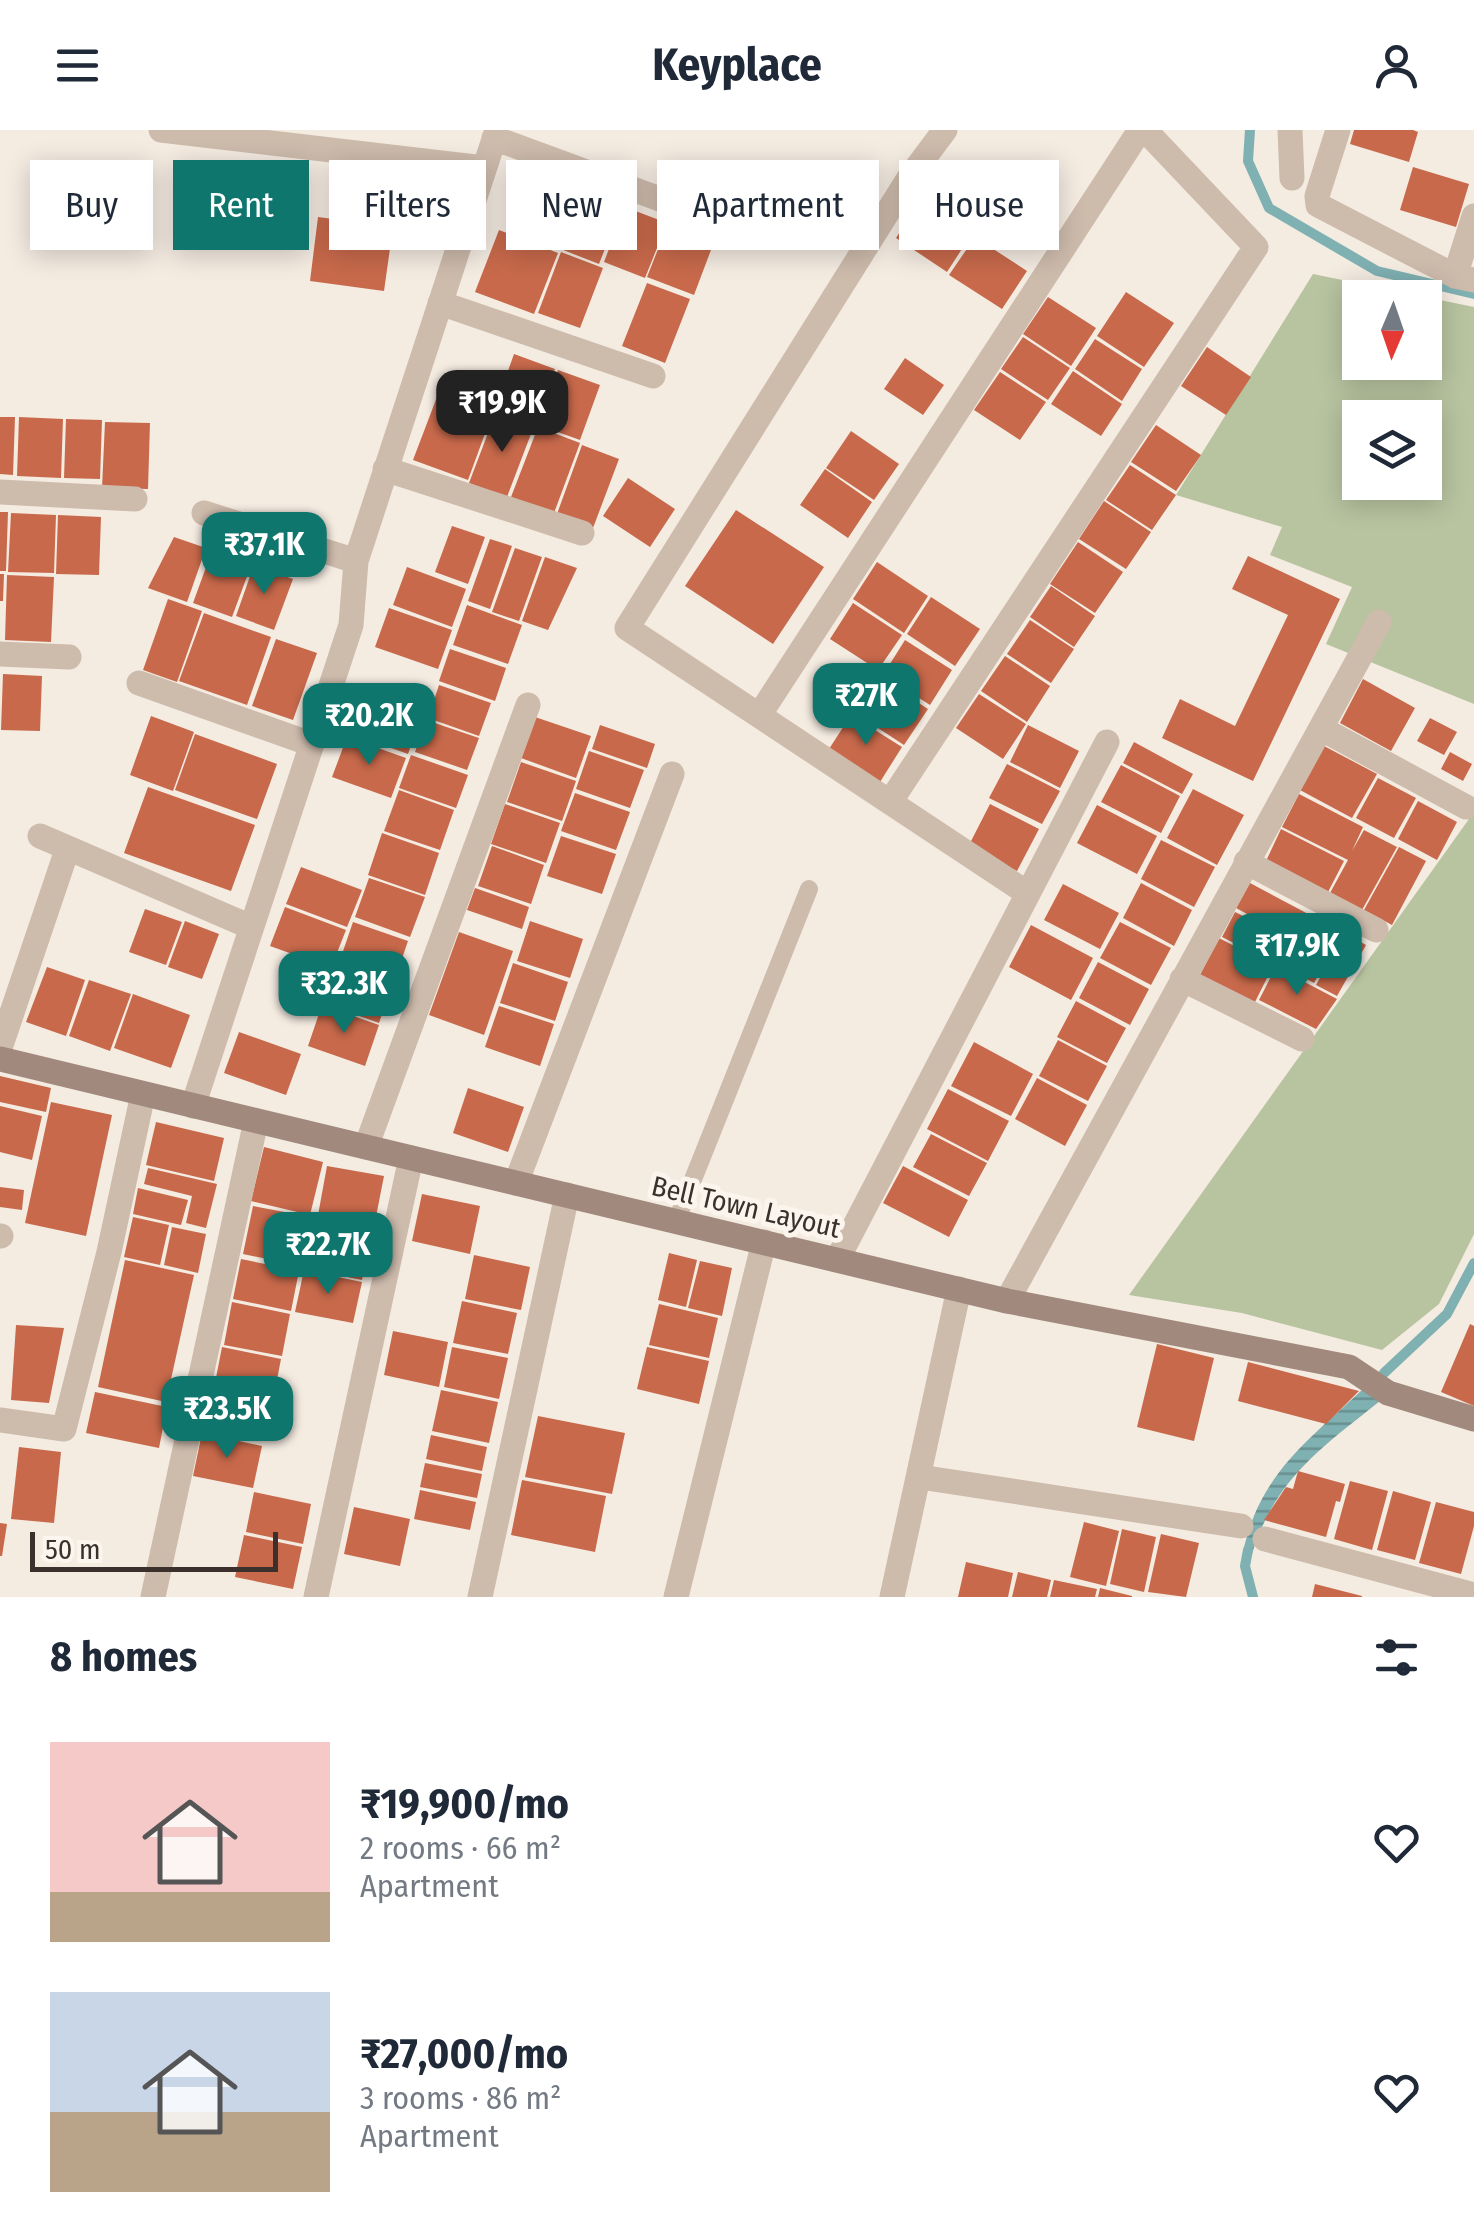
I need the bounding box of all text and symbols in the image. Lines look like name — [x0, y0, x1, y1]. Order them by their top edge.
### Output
icon: menu — [50, 38, 105, 93]
text: Keyplace — [652, 38, 822, 92]
icon: person — [1369, 38, 1424, 93]
chip: Buy — [30, 160, 153, 250]
chip: Rent — [173, 160, 309, 250]
chip: Filters — [329, 160, 486, 250]
chip: New — [506, 160, 637, 250]
chip: Apartment — [657, 160, 879, 250]
chip: House — [899, 160, 1059, 250]
north arrow — [1342, 280, 1442, 380]
map controls — [1342, 280, 1442, 500]
pin: ₹19.9K — [421, 370, 583, 455]
text: ₹19.9K — [458, 383, 546, 421]
button: layers — [1342, 400, 1442, 500]
pin: ₹37.1K — [183, 512, 345, 597]
text: ₹37.1K — [224, 525, 304, 563]
pin: ₹27K — [807, 663, 925, 748]
text: ₹27K — [835, 676, 897, 714]
pin: ₹20.2K — [288, 683, 450, 768]
text: ₹20.2K — [325, 696, 413, 734]
pin: ₹17.9K — [1216, 913, 1378, 998]
text: ₹17.9K — [1255, 926, 1339, 964]
pin: ₹32.3K — [263, 951, 425, 1036]
text: ₹32.3K — [301, 964, 387, 1002]
street label: Bell Town Layout — [648, 1169, 844, 1245]
pin: ₹22.7K — [247, 1212, 409, 1297]
text: ₹22.7K — [286, 1225, 370, 1263]
pin: ₹23.5K — [146, 1376, 308, 1461]
text: ₹23.5K — [183, 1389, 271, 1427]
scale bar — [30, 1527, 278, 1572]
text: 50 m — [45, 1533, 101, 1566]
icon: filters — [1369, 1630, 1424, 1685]
text: 8 homes — [50, 1632, 197, 1682]
text: ₹19,900/mo — [360, 1779, 569, 1829]
icon: home — [130, 1782, 250, 1902]
icon: heart — [1369, 1815, 1424, 1870]
text: 2 rooms · 66 m² — [360, 1829, 561, 1867]
text: Apartment — [360, 1867, 499, 1905]
text: ₹27,000/mo — [360, 2029, 568, 2079]
icon: home — [130, 2032, 250, 2152]
icon: heart — [1369, 2065, 1424, 2120]
text: 3 rooms · 86 m² — [360, 2079, 561, 2117]
text: Apartment — [360, 2117, 499, 2155]

